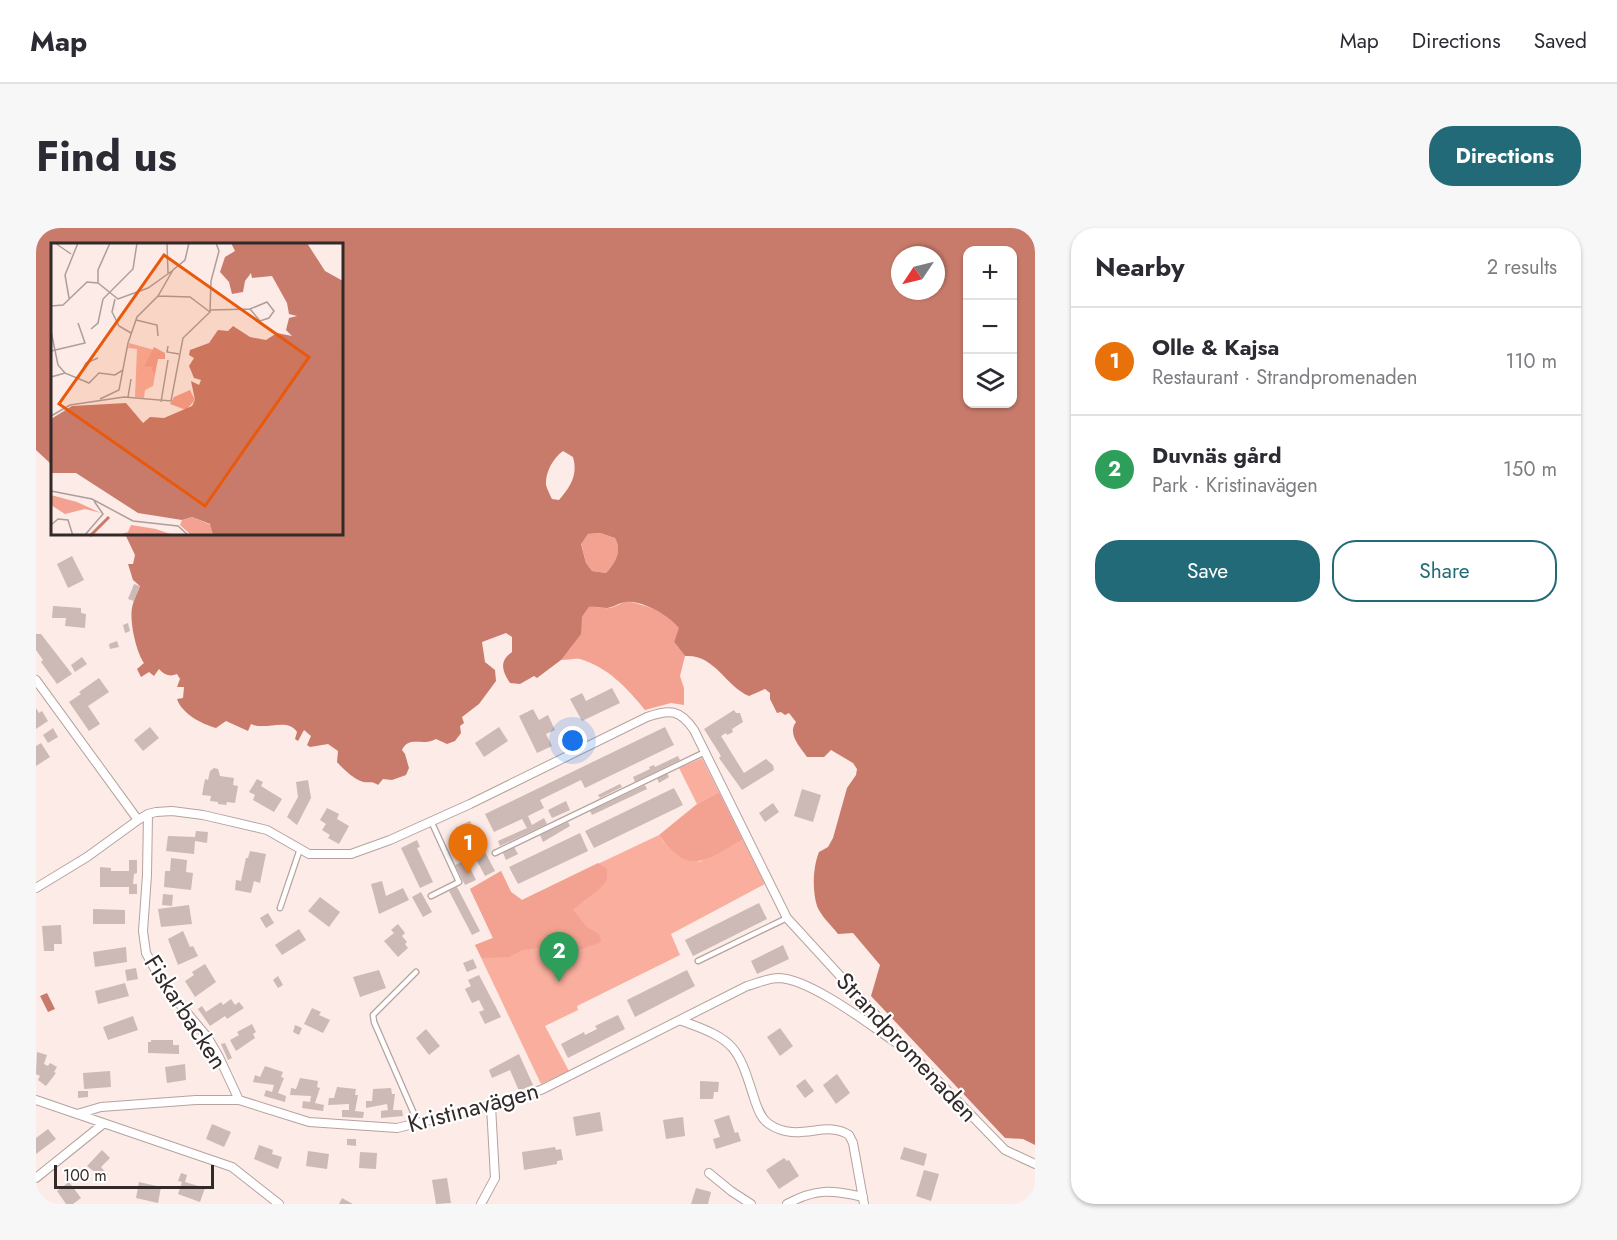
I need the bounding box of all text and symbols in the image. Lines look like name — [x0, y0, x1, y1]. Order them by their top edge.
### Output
text: Map — [30, 21, 87, 62]
text: Map — [1340, 26, 1379, 56]
text: Directions — [1412, 26, 1501, 56]
text: Saved — [1534, 26, 1587, 56]
text: Find us — [36, 126, 177, 187]
button: Directions — [1429, 126, 1581, 186]
inset map — [51, 243, 344, 536]
north arrow — [891, 246, 945, 300]
map controls — [963, 246, 1017, 408]
button: + — [963, 246, 1017, 300]
text: Nearby — [1095, 248, 1184, 286]
text: 2 results — [1487, 253, 1557, 282]
button: − — [963, 300, 1017, 354]
text: Olle & Kajsa — [1152, 331, 1279, 363]
text: 1 — [1109, 347, 1120, 376]
text: 110 m — [1505, 347, 1557, 376]
button: layers — [963, 354, 1017, 408]
text: Restaurant · Strandpromenaden — [1152, 363, 1418, 392]
text: Duvnäs gård — [1152, 439, 1282, 471]
text: 2 — [1108, 455, 1121, 484]
text: 150 m — [1503, 455, 1557, 484]
text: Park · Kristinavägen — [1152, 471, 1318, 500]
button: Save — [1095, 540, 1320, 602]
button: Share — [1332, 540, 1557, 602]
your location — [558, 726, 587, 755]
pin: 1 — [448, 824, 488, 874]
pin: 2 — [540, 932, 578, 982]
street label: Fiskarbacken — [136, 948, 236, 1076]
street label: Strandpromenaden — [828, 964, 986, 1130]
street label: Kristinavägen — [403, 1073, 543, 1141]
scale bar — [54, 1162, 214, 1190]
text: 100 m — [63, 1164, 107, 1187]

